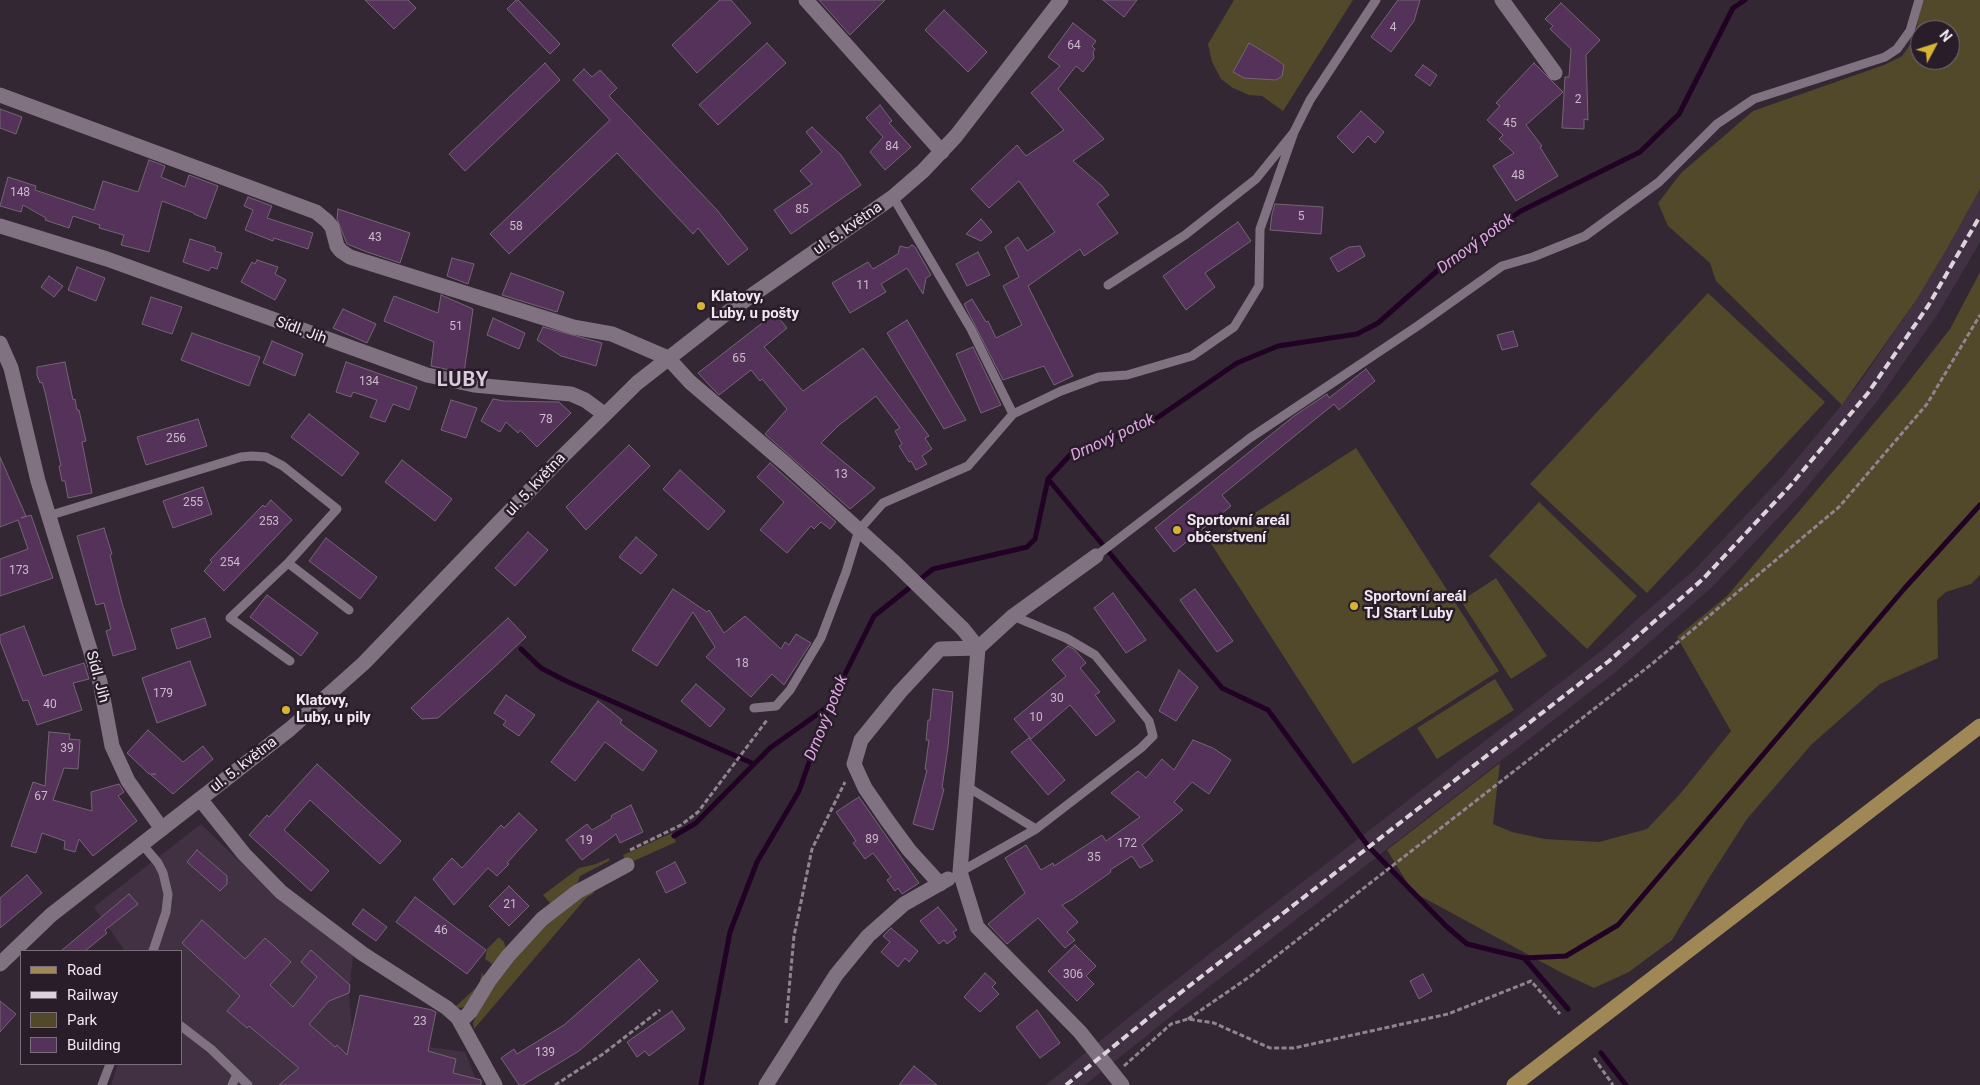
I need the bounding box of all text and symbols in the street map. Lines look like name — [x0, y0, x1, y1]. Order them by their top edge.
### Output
north arrow — [1910, 20, 1960, 70]
house number: 4 — [1390, 21, 1396, 35]
text: N — [1936, 27, 1955, 45]
house number: 64 — [1067, 39, 1081, 53]
house number: 2 — [1575, 93, 1581, 107]
house number: 45 — [1503, 117, 1517, 131]
house number: 84 — [885, 140, 899, 154]
house number: 48 — [1511, 169, 1525, 183]
house number: 148 — [10, 186, 30, 200]
street label: ul. 5. května — [810, 199, 886, 259]
house number: 85 — [795, 203, 809, 217]
house number: 5 — [1298, 210, 1304, 224]
water label: Drnový potok — [1434, 210, 1518, 278]
house number: 58 — [509, 220, 523, 234]
house number: 43 — [368, 231, 382, 245]
house number: 11 — [856, 279, 870, 293]
place label: Klatovy, Luby, u pošty — [711, 288, 799, 323]
marker: Klatovy, Luby, u pošty — [695, 300, 707, 312]
street label: Sídl. Jih — [273, 314, 329, 348]
house number: 51 — [449, 320, 463, 334]
house number: 65 — [732, 352, 746, 366]
district label: LUBY — [436, 369, 490, 393]
house number: 134 — [359, 375, 379, 389]
water label: Drnový potok — [1068, 410, 1158, 466]
house number: 78 — [539, 413, 553, 427]
house number: 256 — [166, 432, 186, 446]
street label: ul. 5. května — [502, 450, 570, 520]
house number: 13 — [834, 468, 848, 482]
house number: 255 — [183, 496, 203, 510]
place label: Sportovní areál občerstvení — [1187, 512, 1290, 547]
house number: 253 — [259, 515, 279, 529]
marker: Sportovní areál občerstvení — [1171, 524, 1183, 536]
house number: 254 — [220, 556, 240, 570]
house number: 173 — [9, 564, 29, 578]
place label: Sportovní areál TJ Start Luby — [1364, 588, 1467, 623]
marker: Sportovní areál TJ Start Luby — [1348, 600, 1360, 612]
street label: Sídl. Jih — [82, 649, 112, 705]
house number: 18 — [735, 657, 749, 671]
water label: Drnový potok — [801, 672, 853, 764]
house number: 179 — [153, 687, 173, 701]
place label: Klatovy, Luby, u pily — [296, 692, 371, 727]
house number: 30 — [1050, 692, 1064, 706]
house number: 40 — [43, 698, 57, 712]
marker: Klatovy, Luby, u pily — [280, 704, 292, 716]
house number: 10 — [1029, 711, 1043, 725]
street label: ul. 5. května — [207, 733, 281, 797]
house number: 39 — [60, 742, 74, 756]
house number: 67 — [34, 790, 48, 804]
house number: 89 — [865, 833, 879, 847]
house number: 19 — [579, 834, 593, 848]
house number: 172 — [1117, 837, 1137, 851]
house number: 35 — [1087, 851, 1101, 865]
house number: 21 — [503, 898, 517, 912]
house number: 46 — [434, 924, 448, 938]
legend — [20, 950, 182, 1065]
text: Road — [67, 961, 101, 979]
house number: 306 — [1063, 968, 1083, 982]
text: Railway — [67, 986, 118, 1004]
text: Park — [67, 1011, 97, 1029]
house number: 23 — [413, 1015, 427, 1029]
text: Building — [67, 1036, 121, 1054]
house number: 139 — [535, 1046, 555, 1060]

